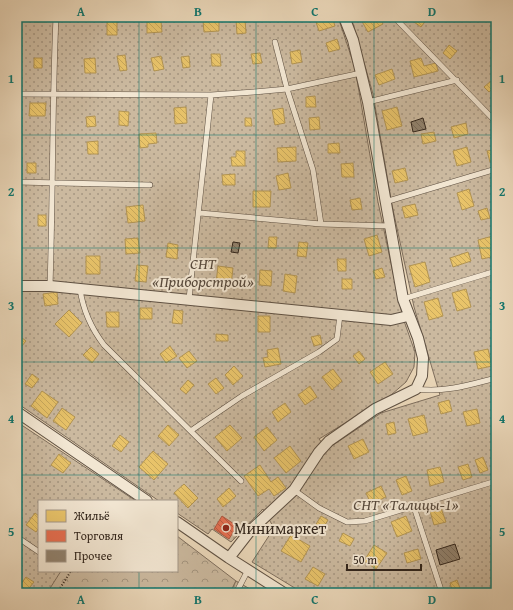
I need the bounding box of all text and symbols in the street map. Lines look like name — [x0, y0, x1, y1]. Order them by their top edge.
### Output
text: A — [77, 2, 86, 21]
text: B — [194, 2, 202, 21]
text: C — [311, 2, 319, 21]
text: D — [428, 2, 436, 21]
text: 1 — [8, 69, 14, 88]
text: 1 — [499, 69, 505, 88]
text: 2 — [8, 182, 15, 201]
text: 2 — [499, 182, 506, 201]
park label: СНТ «Приборстрой» — [152, 251, 254, 293]
text: 3 — [8, 296, 14, 315]
text: 3 — [499, 296, 505, 315]
text: 4 — [8, 409, 15, 428]
text: 4 — [499, 409, 506, 428]
park label: СНТ «Талицы-1» — [353, 492, 459, 516]
legend — [38, 500, 178, 572]
text: Жильё — [73, 507, 110, 524]
place label: Минимаркет — [234, 516, 326, 540]
text: 5 — [8, 522, 15, 541]
text: 5 — [499, 522, 506, 541]
marker: Минимаркет — [221, 523, 231, 533]
text: Торговля — [74, 527, 123, 544]
scale bar — [347, 546, 421, 572]
text: Прочее — [74, 547, 112, 564]
text: 50 m — [353, 551, 377, 568]
text: A — [77, 590, 86, 609]
text: B — [194, 590, 202, 609]
text: C — [311, 590, 319, 609]
text: D — [428, 590, 436, 609]

